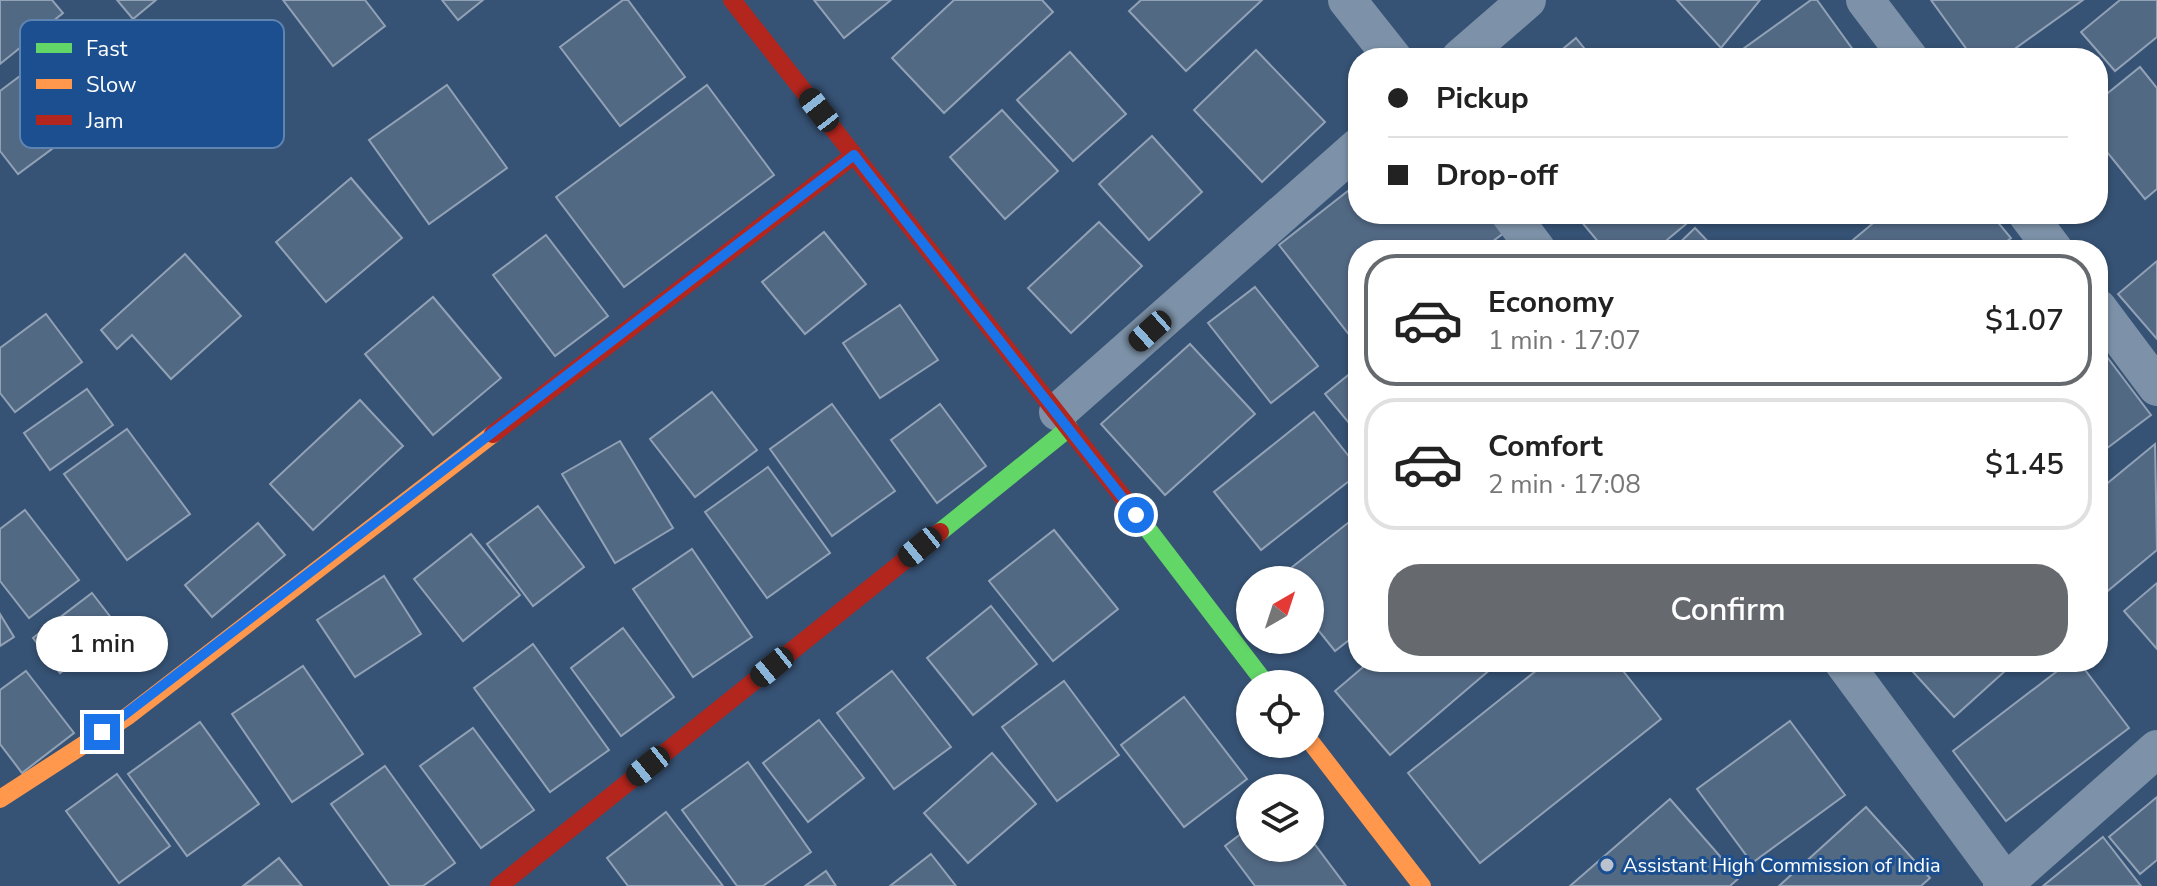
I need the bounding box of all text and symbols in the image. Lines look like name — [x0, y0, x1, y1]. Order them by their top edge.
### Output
legend — [20, 20, 284, 148]
text: Fast — [86, 34, 128, 64]
text: Slow — [86, 70, 137, 100]
text: Pickup — [1436, 78, 1529, 119]
car — [795, 84, 843, 136]
text: Jam — [85, 106, 124, 136]
text: Drop-off — [1436, 155, 1558, 196]
text: Economy — [1488, 282, 1614, 323]
icon: car — [1392, 284, 1464, 356]
text: $1.07 — [1985, 300, 2064, 341]
car — [1124, 306, 1176, 356]
text: 1 min · 17:07 — [1488, 323, 1641, 358]
text: Comfort — [1488, 426, 1603, 467]
icon: car — [1392, 428, 1464, 500]
text: $1.45 — [1985, 444, 2064, 485]
text: 2 min · 17:08 — [1488, 467, 1641, 502]
route start — [1118, 497, 1154, 533]
car — [894, 523, 946, 571]
button: Confirm — [1388, 564, 2068, 656]
north arrow — [1236, 566, 1324, 654]
map controls — [1236, 566, 1324, 862]
callout: 1 min — [36, 616, 168, 672]
text: 1 min — [69, 626, 135, 661]
car — [746, 643, 798, 691]
button: locate — [1236, 670, 1324, 758]
route end — [84, 714, 120, 750]
car — [622, 742, 674, 790]
button: layers — [1236, 774, 1324, 862]
place label: Assistant High Commission of India — [1623, 852, 1941, 879]
marker: Assistant High Commission of India — [1598, 856, 1616, 874]

